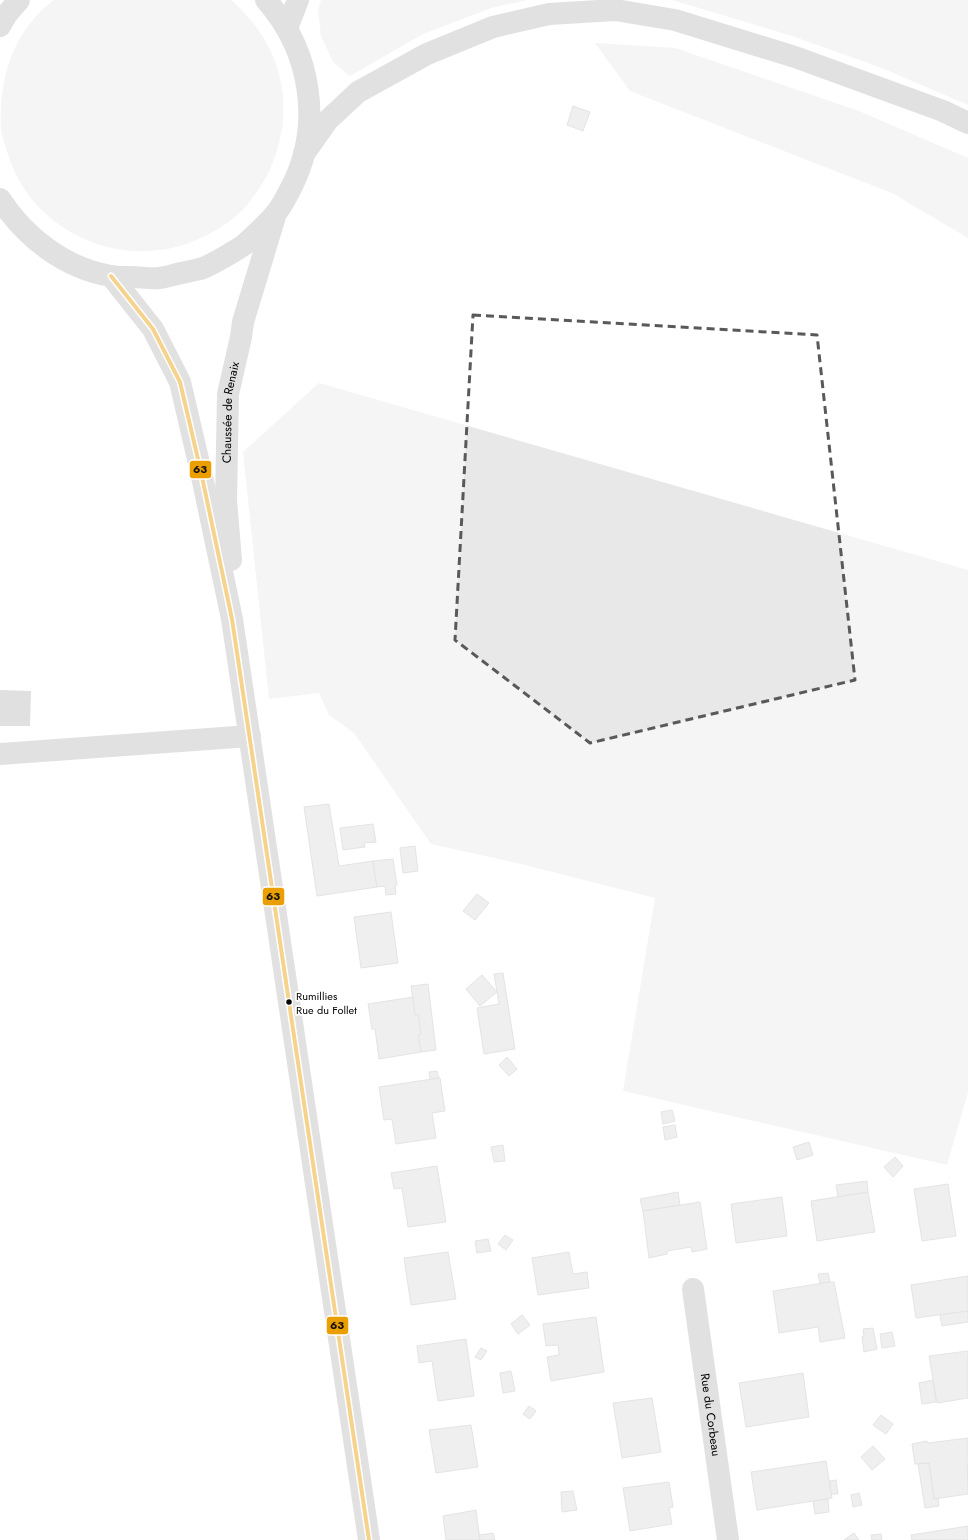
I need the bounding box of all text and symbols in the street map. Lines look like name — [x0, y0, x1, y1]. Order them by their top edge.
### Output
street label: Chaussée de Renaix — [218, 359, 244, 463]
line badge: 63 — [189, 460, 212, 479]
text: 63 — [193, 461, 207, 477]
line badge: 63 — [262, 887, 285, 906]
text: 63 — [266, 888, 280, 904]
place label: Rumillies Rue du Follet — [296, 988, 357, 1018]
marker: Rumillies Rue du Follet — [284, 997, 294, 1007]
line badge: 63 — [326, 1316, 349, 1335]
text: 63 — [330, 1317, 344, 1333]
street label: Rue du Corbeau — [696, 1372, 725, 1457]

